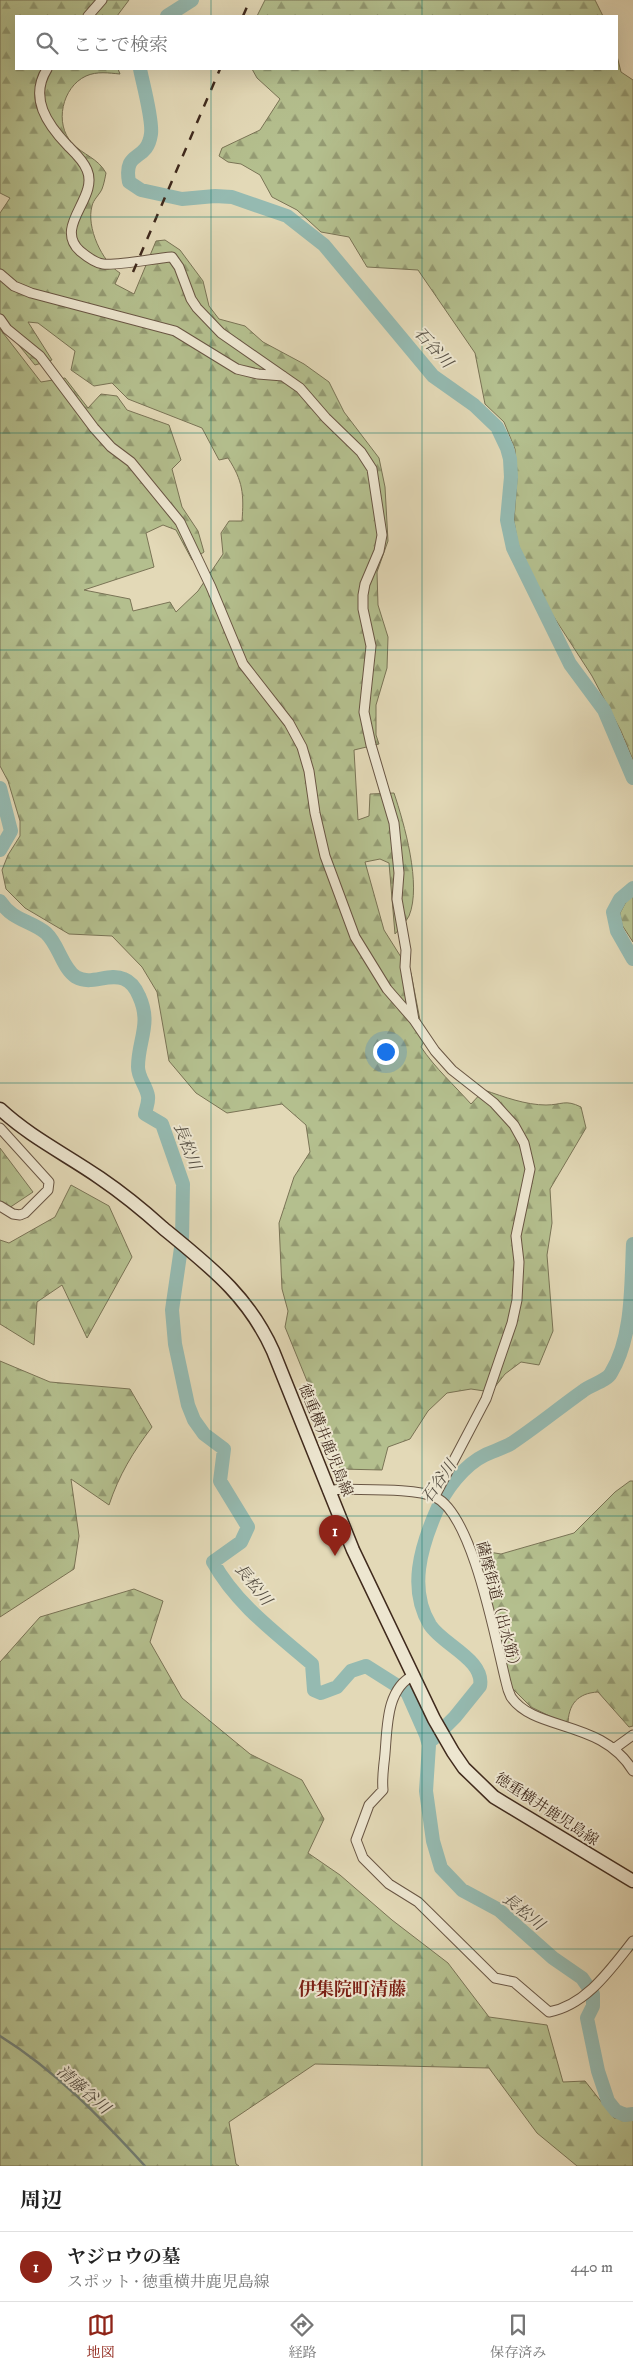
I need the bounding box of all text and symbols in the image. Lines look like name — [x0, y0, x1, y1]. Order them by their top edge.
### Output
search box — [15, 15, 618, 70]
icon: search — [33, 29, 61, 57]
text: ここで検索 — [73, 34, 168, 57]
water label: 石谷川 — [410, 323, 458, 374]
your location — [373, 1039, 399, 1065]
water label: 長松川 — [169, 1120, 206, 1174]
street label: 徳重横井鹿児島線 — [294, 1381, 357, 1499]
water label: 石谷川 — [417, 1455, 462, 1507]
pin: 1 — [319, 1515, 351, 1556]
street label: 薩摩街道（出水筋） — [472, 1539, 525, 1675]
water label: 長松川 — [230, 1560, 277, 1611]
street label: 徳重横井鹿児島線 — [491, 1769, 602, 1850]
water label: 長松川 — [498, 1889, 550, 1936]
district label: 伊集院町清藤 — [298, 1979, 406, 2001]
water label: 清藤谷川 — [53, 2061, 116, 2120]
text: 周辺 — [20, 2188, 62, 2214]
text: ヤジロウの墓 — [67, 2246, 181, 2269]
text: 1 — [33, 2257, 39, 2277]
text: 440 m — [571, 2257, 613, 2277]
text: スポット · 徳重横井鹿児島線 — [67, 2272, 270, 2292]
tab: 地図 — [87, 2311, 115, 2362]
tab: 経路 — [288, 2311, 316, 2362]
tab: 保存済み — [490, 2311, 546, 2362]

